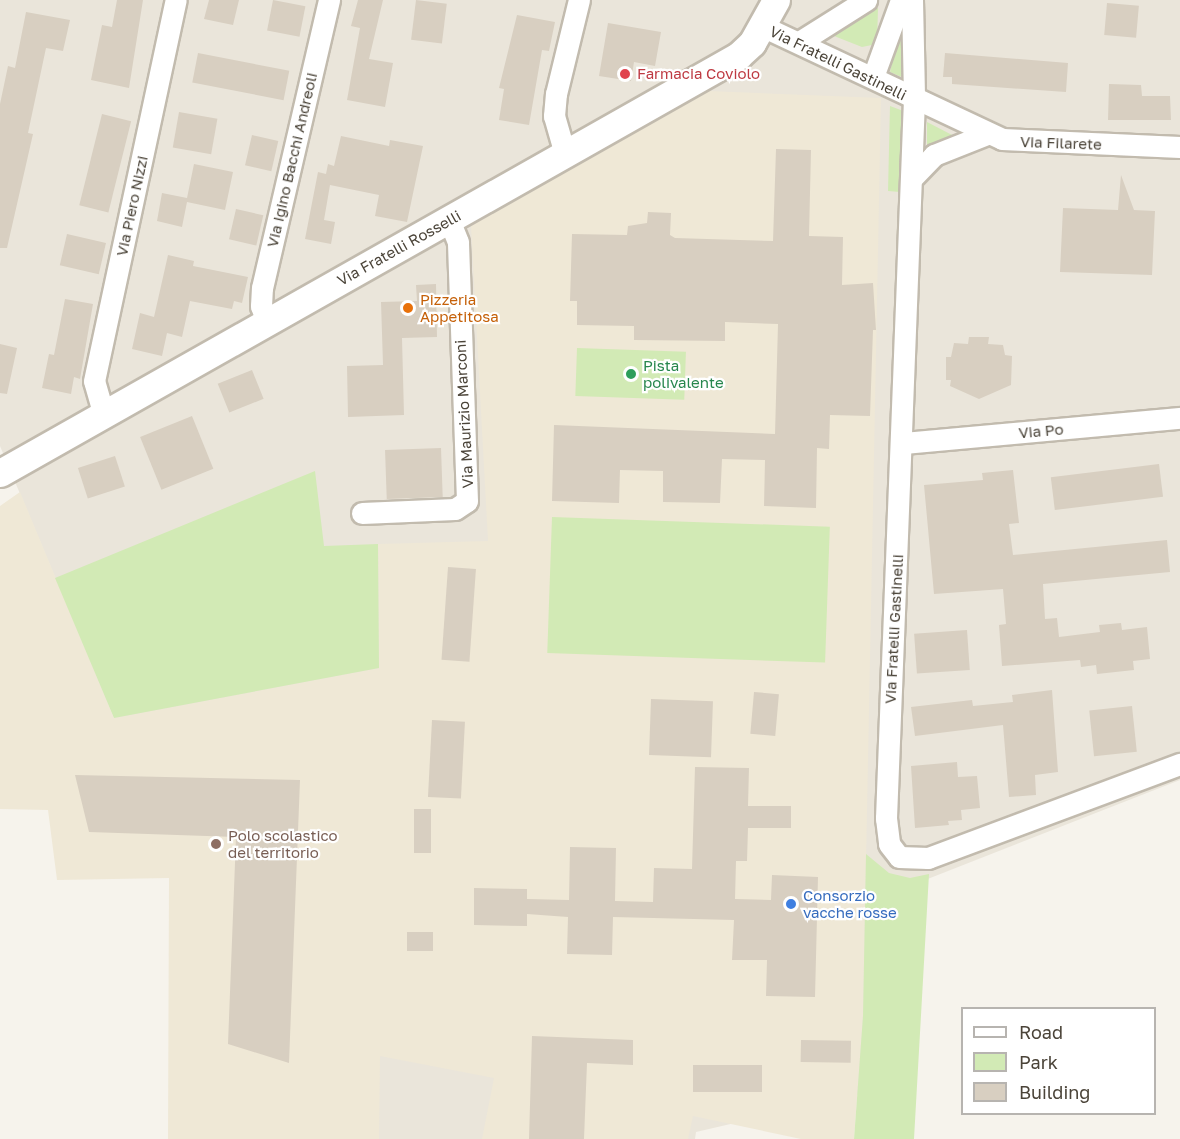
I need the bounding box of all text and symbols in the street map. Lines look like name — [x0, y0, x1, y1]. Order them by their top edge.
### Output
street label: Via Fratelli Gastinelli — [767, 22, 909, 104]
place label: Farmacia Coviolo — [637, 65, 760, 83]
marker: Farmacia Coviolo — [618, 67, 632, 81]
street label: Via Igino Bacchi Andreoli — [263, 71, 321, 249]
street label: Via Filarete — [1020, 133, 1102, 153]
street label: Via Piero Nizzi — [113, 154, 151, 258]
street label: Via Fratelli Rosselli — [334, 207, 464, 289]
place label: Pizzeria Appetitosa — [420, 290, 499, 325]
marker: Pizzeria Appetitosa — [401, 301, 415, 315]
street label: Via Maurizio Marconi — [451, 339, 477, 489]
place label: Pista polivalente — [643, 356, 724, 391]
marker: Pista polivalente — [624, 367, 638, 381]
street label: Via Po — [1018, 420, 1064, 442]
street label: Via Fratelli Gastinelli — [881, 554, 907, 704]
place label: Polo scolastico del territorio — [228, 826, 338, 861]
marker: Polo scolastico del territorio — [209, 837, 223, 851]
place label: Consorzio vacche rosse — [803, 886, 897, 921]
marker: Consorzio vacche rosse — [784, 897, 798, 911]
legend — [961, 1007, 1156, 1115]
text: Road — [1019, 1021, 1063, 1043]
text: Park — [1019, 1051, 1058, 1073]
text: Building — [1019, 1081, 1090, 1103]

